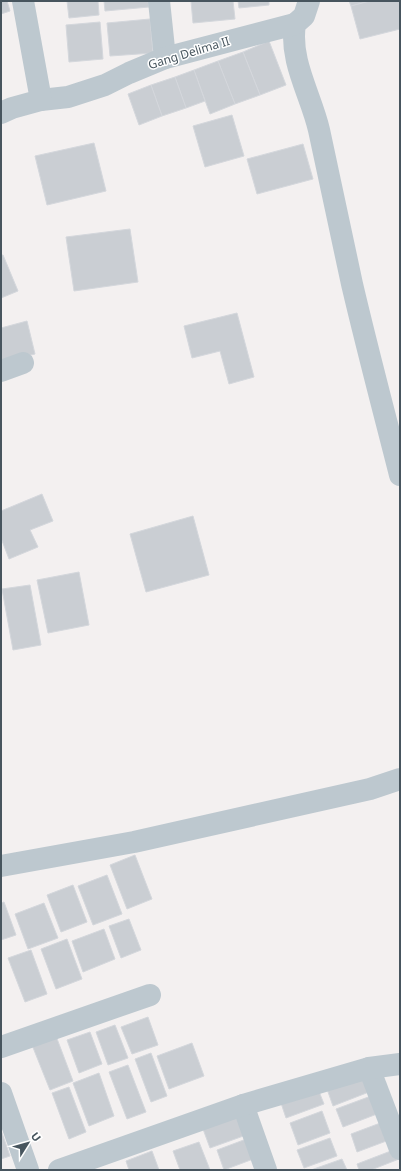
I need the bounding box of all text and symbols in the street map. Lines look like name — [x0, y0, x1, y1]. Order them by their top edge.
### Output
street label: Gang Delima II — [146, 32, 232, 73]
north arrow — [8, 1123, 48, 1163]
text: U — [28, 1129, 45, 1145]

